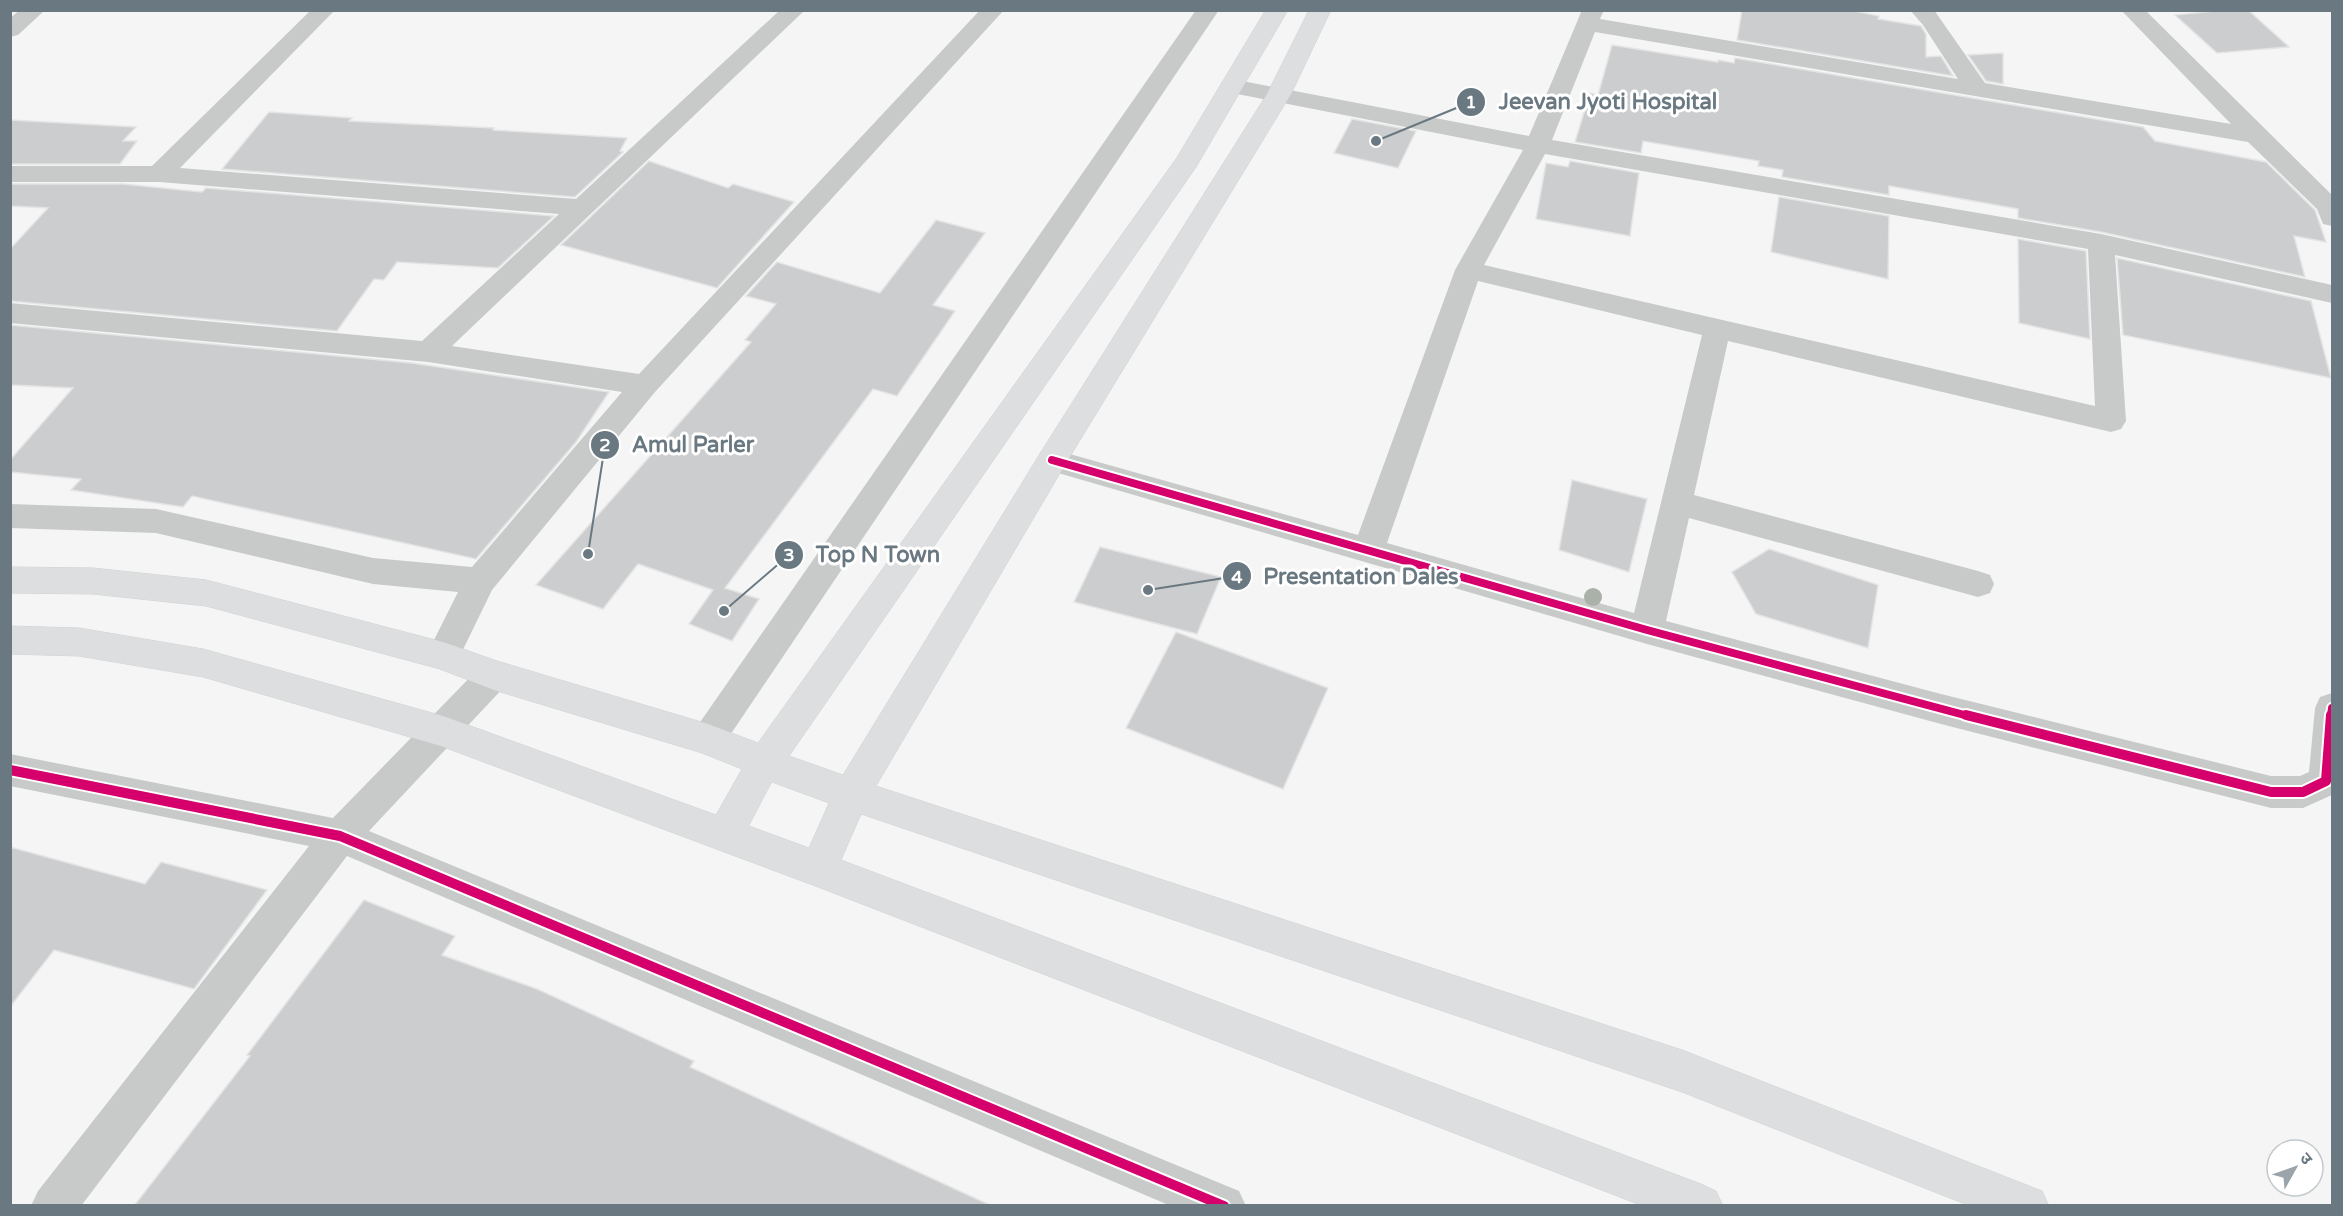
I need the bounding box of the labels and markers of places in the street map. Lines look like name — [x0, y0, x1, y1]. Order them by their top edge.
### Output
callout: Jeevan Jyoti Hospital — [1456, 82, 1729, 122]
callout: Amul Parler — [590, 425, 767, 465]
callout: Top N Town — [774, 535, 952, 575]
callout: Presentation Dales — [1222, 556, 1471, 596]

